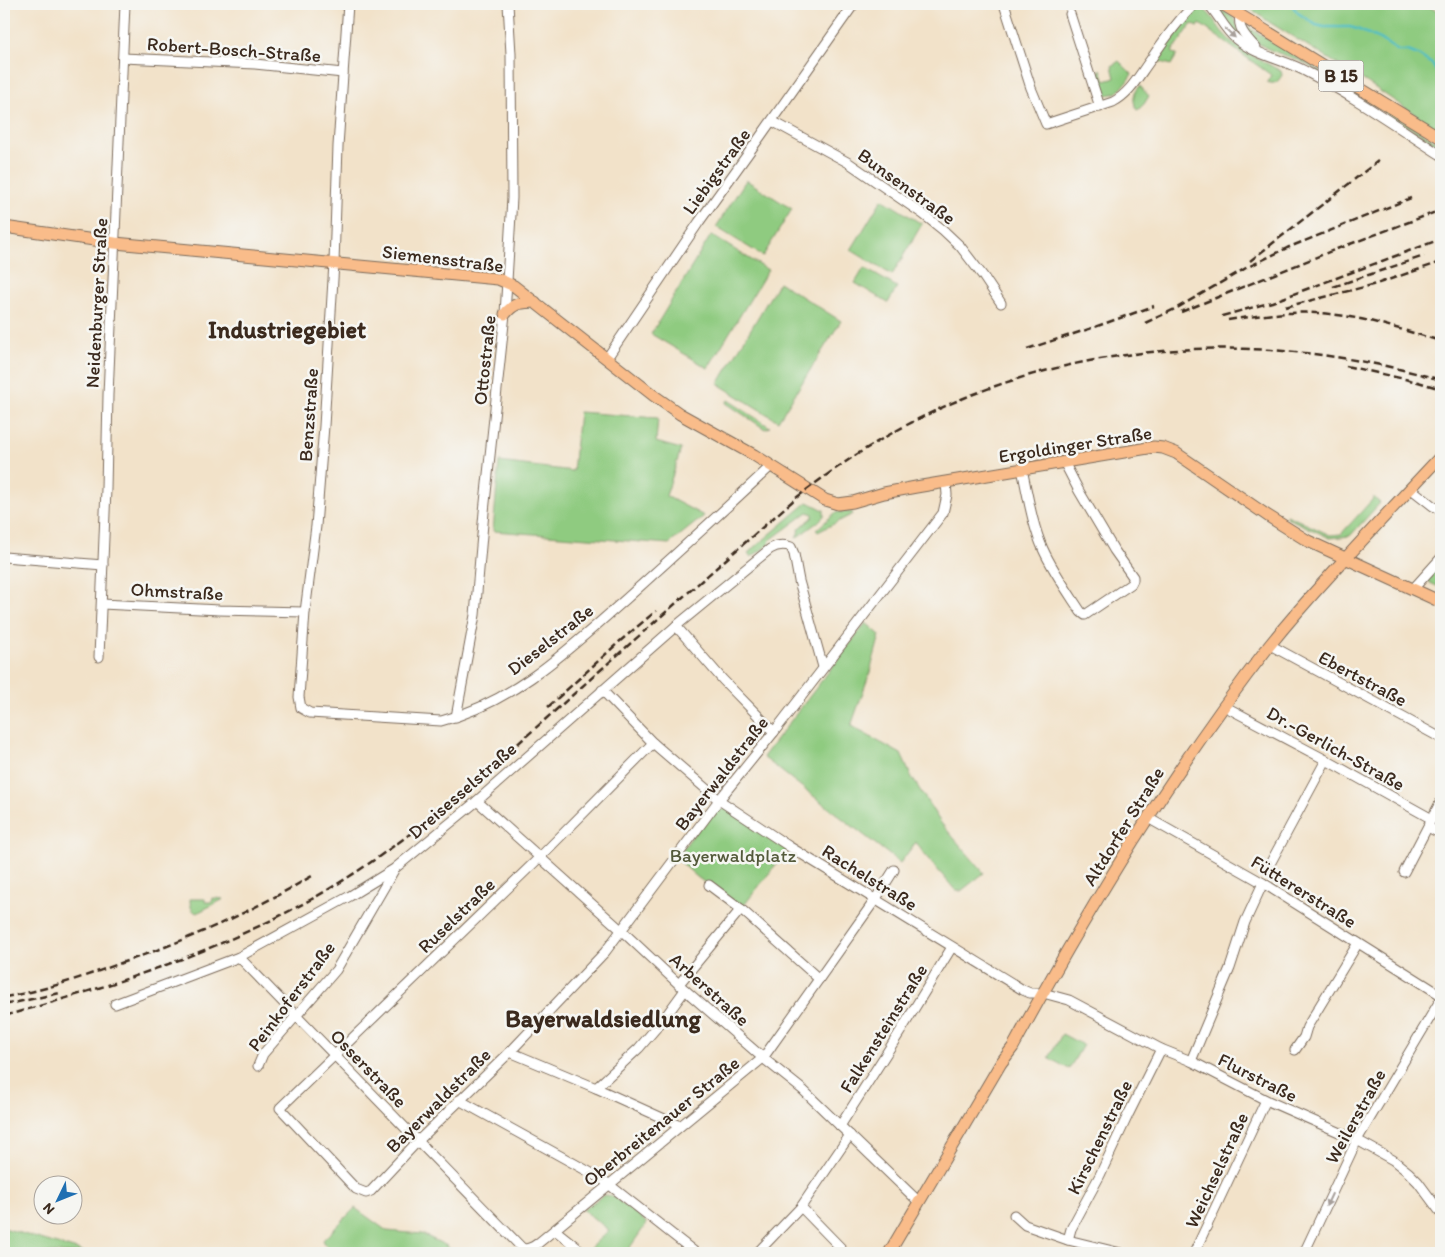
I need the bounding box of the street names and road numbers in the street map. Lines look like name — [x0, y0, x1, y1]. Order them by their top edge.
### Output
street label: Robert-Bosch-Straße — [146, 32, 322, 67]
road number: B 15 — [1318, 60, 1364, 92]
street label: Liebigstraße — [677, 124, 755, 219]
street label: Bunsenstraße — [853, 143, 960, 230]
street label: Neidenburger Straße — [81, 217, 112, 389]
street label: Siemensstraße — [381, 240, 505, 277]
street label: Ottostraße — [468, 314, 501, 406]
street label: Benzstraße — [294, 367, 323, 463]
street label: Ergoldinger Straße — [997, 421, 1153, 468]
street label: Ohmstraße — [130, 578, 224, 605]
street label: Dieselstraße — [503, 599, 598, 680]
street label: Ebertstraße — [1315, 646, 1411, 711]
street label: Dr.-Gerlich-Straße — [1263, 701, 1409, 796]
street label: Bayerwaldstraße — [670, 712, 773, 835]
street label: Dreisesselstraße — [403, 737, 521, 844]
street label: Altdorfer Straße — [1078, 763, 1169, 890]
street label: Rachelstraße — [818, 839, 922, 916]
street label: Füttererstraße — [1247, 850, 1361, 933]
street label: Ruselstraße — [413, 873, 500, 958]
street label: Peinkoferstraße — [243, 937, 340, 1056]
street label: Arberstraße — [665, 948, 754, 1031]
street label: Falkensteinstraße — [835, 960, 932, 1097]
street label: Osserstraße — [325, 1024, 412, 1113]
street label: Bayerwaldstraße — [381, 1043, 496, 1158]
street label: Flurstraße — [1214, 1048, 1301, 1107]
street label: Oberbreitenauer Straße — [579, 1051, 744, 1192]
street label: Weilerstraße — [1320, 1065, 1391, 1168]
street label: Kirschenstraße — [1062, 1076, 1137, 1198]
street label: Weichselstraße — [1180, 1109, 1253, 1232]

